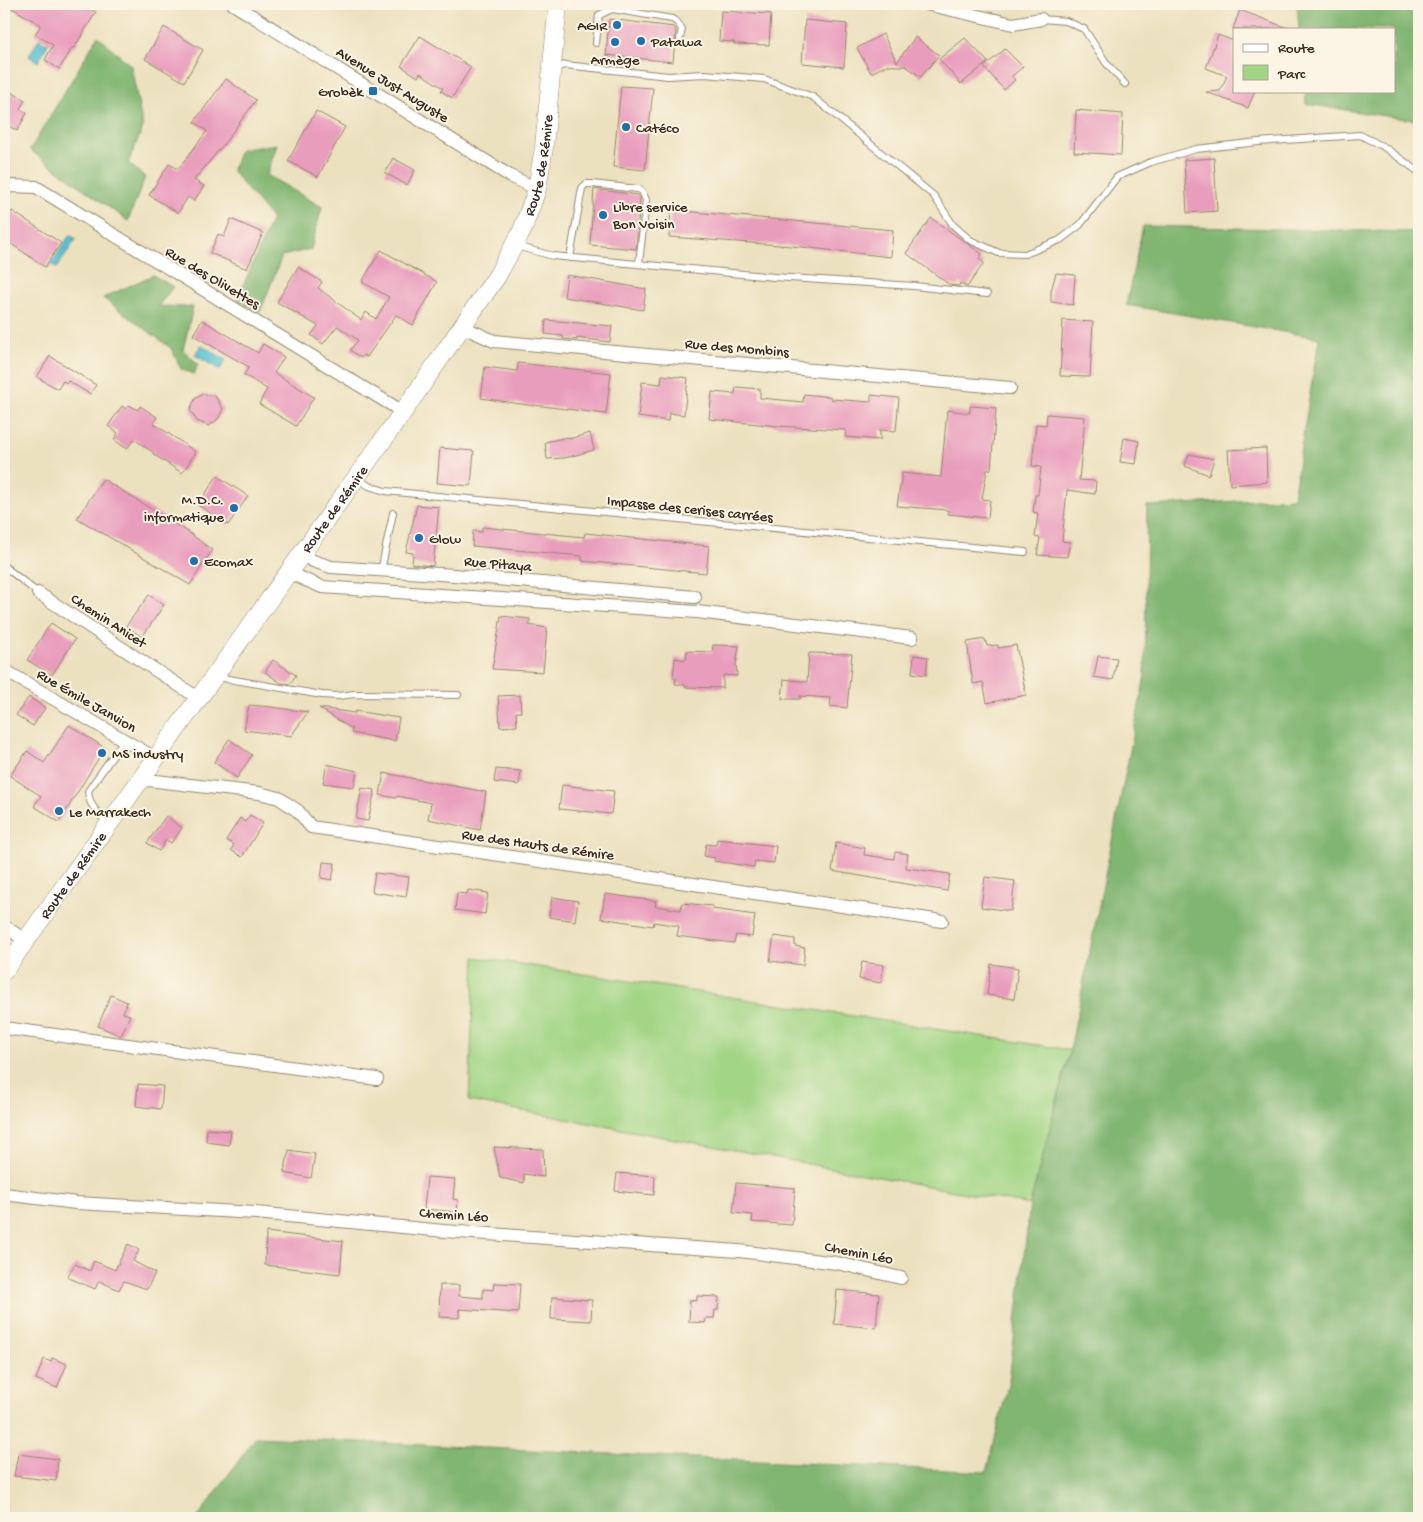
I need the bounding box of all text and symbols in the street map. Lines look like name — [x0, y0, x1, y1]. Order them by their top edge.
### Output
place label: AGIR — [577, 18, 608, 36]
marker: AGIR — [611, 19, 623, 31]
legend — [1233, 28, 1396, 92]
place label: Patawa — [650, 34, 703, 52]
marker: Patawa — [635, 35, 647, 47]
marker: Armège — [609, 36, 621, 48]
text: Route — [1278, 40, 1315, 58]
street label: Avenue Just Auguste — [332, 44, 452, 128]
place label: Armège — [591, 52, 640, 70]
text: Parc — [1277, 66, 1306, 84]
place label: Grobèk — [318, 84, 364, 102]
marker: Grobèk — [367, 85, 379, 97]
street label: Route de Rémire — [521, 114, 558, 219]
place label: Catéco — [636, 120, 679, 138]
marker: Catéco — [620, 121, 632, 133]
place label: Libre service Bon Voisin — [612, 199, 688, 234]
marker: Libre service Bon Voisin — [597, 209, 609, 221]
street label: Rue des Olivettes — [161, 243, 263, 314]
street label: Rue des Mombins — [684, 335, 790, 363]
street label: Route de Rémire — [298, 463, 373, 557]
place label: M.D.C. informatique — [144, 492, 224, 527]
street label: Impasse des cerises carrées — [606, 492, 774, 528]
marker: M.D.C. informatique — [228, 502, 240, 514]
place label: Glow — [429, 531, 462, 549]
marker: Glow — [413, 532, 425, 544]
street label: Rue Pitaya — [463, 553, 533, 577]
place label: Ecomax — [204, 554, 253, 572]
marker: Ecomax — [188, 555, 200, 567]
street label: Chemin Anicet — [67, 591, 151, 654]
street label: Rue Émile Janvion — [33, 666, 139, 738]
place label: MS industry — [112, 746, 184, 764]
marker: MS industry — [96, 747, 108, 759]
place label: Le Marrakech — [69, 804, 151, 822]
marker: Le Marrakech — [53, 805, 65, 817]
street label: Rue des Hauts de Rémire — [460, 826, 615, 866]
street label: Route de Rémire — [37, 829, 112, 923]
street label: Chemin Léo — [419, 1205, 489, 1227]
street label: Chemin Léo — [823, 1238, 895, 1269]

